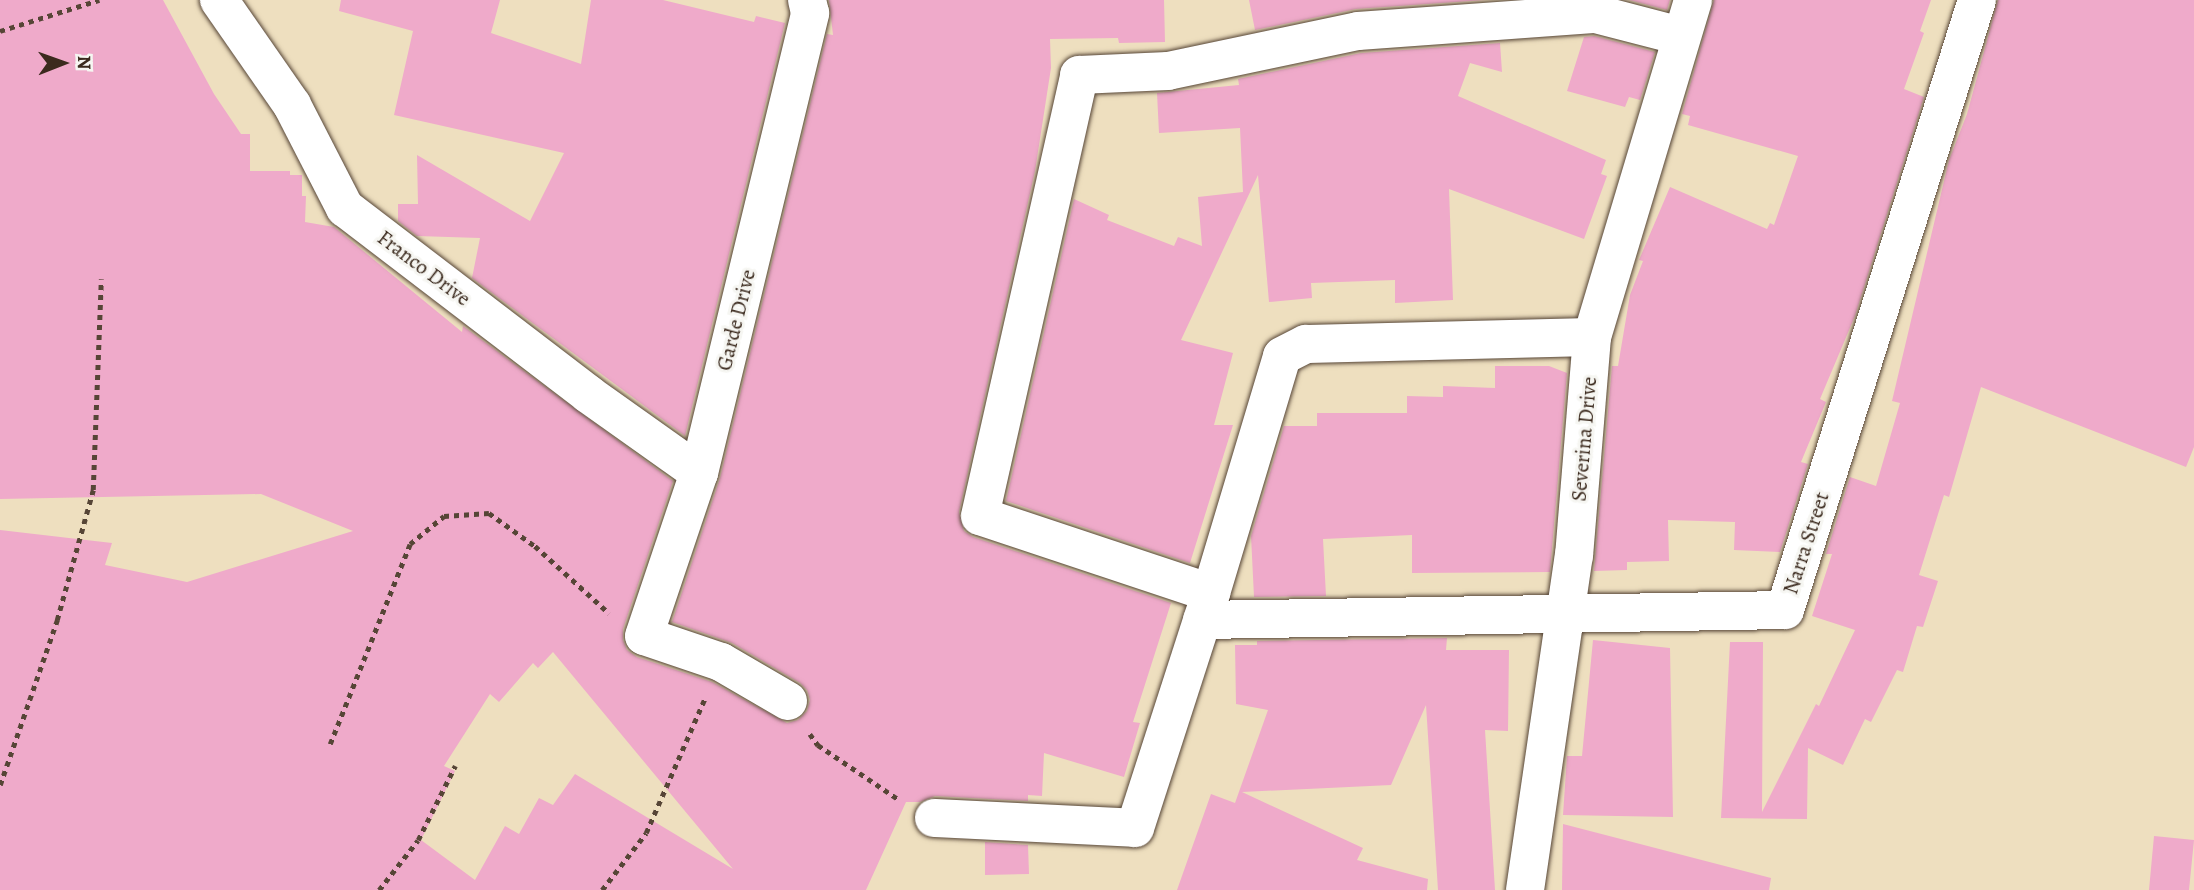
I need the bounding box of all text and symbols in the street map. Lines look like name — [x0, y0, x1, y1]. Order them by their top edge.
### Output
north arrow — [28, 28, 98, 98]
text: N — [71, 55, 97, 70]
street label: Franco Drive — [373, 225, 475, 311]
street label: Garde Drive — [711, 267, 761, 373]
street label: Severina Drive — [1566, 376, 1602, 502]
street label: Narra Street — [1778, 489, 1834, 597]

